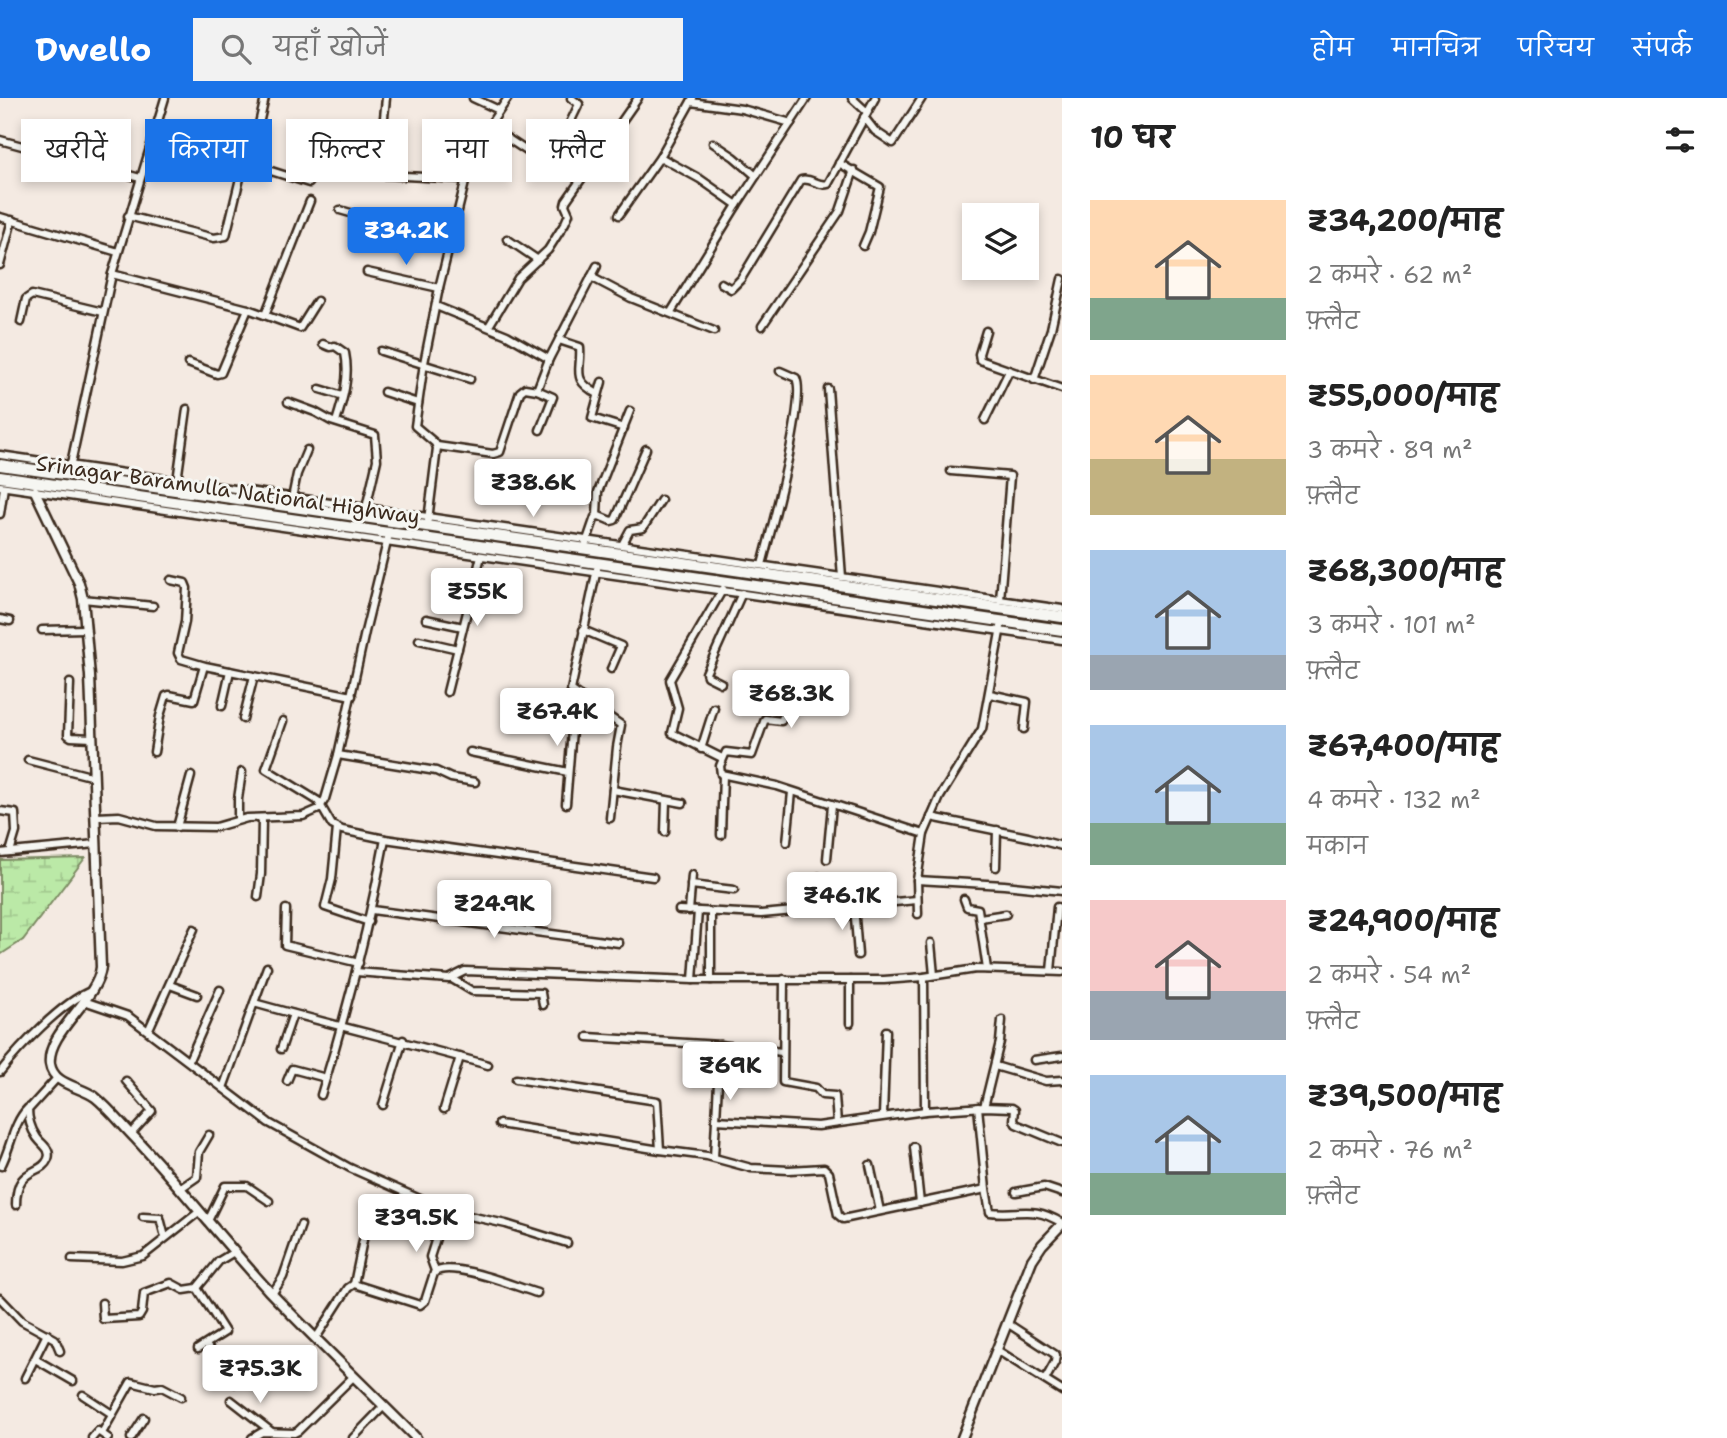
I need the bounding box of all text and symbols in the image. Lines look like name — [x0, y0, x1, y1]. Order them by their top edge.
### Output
search box — [193, 18, 683, 81]
text: Dwello — [35, 27, 151, 72]
text: यहाँ खोजें — [273, 29, 387, 64]
icon: search — [217, 30, 255, 68]
text: होम — [1311, 32, 1354, 64]
text: मानचित्र — [1392, 32, 1480, 64]
text: परिचय — [1518, 32, 1594, 64]
text: संपर्क — [1632, 32, 1692, 64]
text: 10 घर — [1090, 117, 1174, 158]
chip: खरीदें — [21, 119, 131, 182]
chip: किराया — [145, 119, 272, 182]
chip: फ़िल्टर — [286, 119, 408, 182]
chip: नया — [422, 119, 512, 182]
chip: फ़्लैट — [526, 119, 629, 182]
icon: filters — [1661, 121, 1699, 159]
text: ₹34,200/माह — [1307, 200, 1502, 241]
map controls — [962, 203, 1039, 280]
button: layers — [962, 203, 1039, 280]
pin: ₹34.2K — [349, 208, 463, 267]
text: ₹34.2K — [364, 215, 448, 245]
icon: home — [1146, 228, 1230, 312]
text: 2 कमरे · 62 m² — [1307, 260, 1472, 290]
text: फ़्लैट — [1307, 306, 1359, 336]
text: ₹55,000/माह — [1307, 375, 1498, 416]
icon: home — [1146, 403, 1230, 487]
text: 3 कमरे · 89 m² — [1307, 435, 1473, 465]
street label: Srinagar Baramulla National Highway — [34, 449, 422, 531]
pin: ₹38.6K — [476, 460, 590, 519]
text: ₹38.6K — [490, 467, 576, 497]
text: फ़्लैट — [1307, 481, 1359, 511]
text: ₹68,300/माह — [1307, 550, 1503, 591]
pin: ₹55K — [436, 568, 518, 628]
text: ₹55K — [447, 576, 507, 606]
icon: home — [1146, 578, 1230, 662]
text: 3 कमरे · 101 m² — [1307, 610, 1476, 640]
text: फ़्लैट — [1307, 656, 1359, 686]
pin: ₹68.3K — [734, 670, 848, 730]
text: ₹68.3K — [748, 678, 834, 708]
pin: ₹67.4K — [500, 688, 614, 748]
text: ₹67.4K — [516, 696, 598, 726]
text: ₹67,400/माह — [1307, 725, 1499, 766]
icon: home — [1146, 753, 1230, 837]
text: 4 कमरे · 132 m² — [1307, 785, 1481, 815]
text: मकान — [1307, 831, 1368, 861]
pin: ₹46.1K — [785, 872, 899, 932]
pin: ₹24.9K — [437, 880, 551, 940]
text: ₹46.1K — [803, 880, 881, 910]
text: ₹24.9K — [453, 888, 535, 918]
text: ₹24,900/माह — [1307, 900, 1498, 941]
icon: home — [1146, 928, 1230, 1012]
text: 2 कमरे · 54 m² — [1307, 960, 1471, 990]
text: फ़्लैट — [1307, 1006, 1359, 1036]
pin: ₹69K — [689, 1042, 771, 1102]
text: ₹69K — [698, 1050, 762, 1080]
text: ₹39,500/माह — [1307, 1075, 1501, 1116]
icon: home — [1146, 1103, 1230, 1187]
text: 2 कमरे · 76 m² — [1307, 1135, 1473, 1165]
text: फ़्लैट — [1307, 1181, 1359, 1211]
pin: ₹39.5K — [359, 1194, 473, 1254]
text: ₹39.5K — [374, 1202, 458, 1232]
pin: ₹75.3K — [203, 1346, 317, 1405]
text: ₹75.3K — [218, 1353, 302, 1383]

